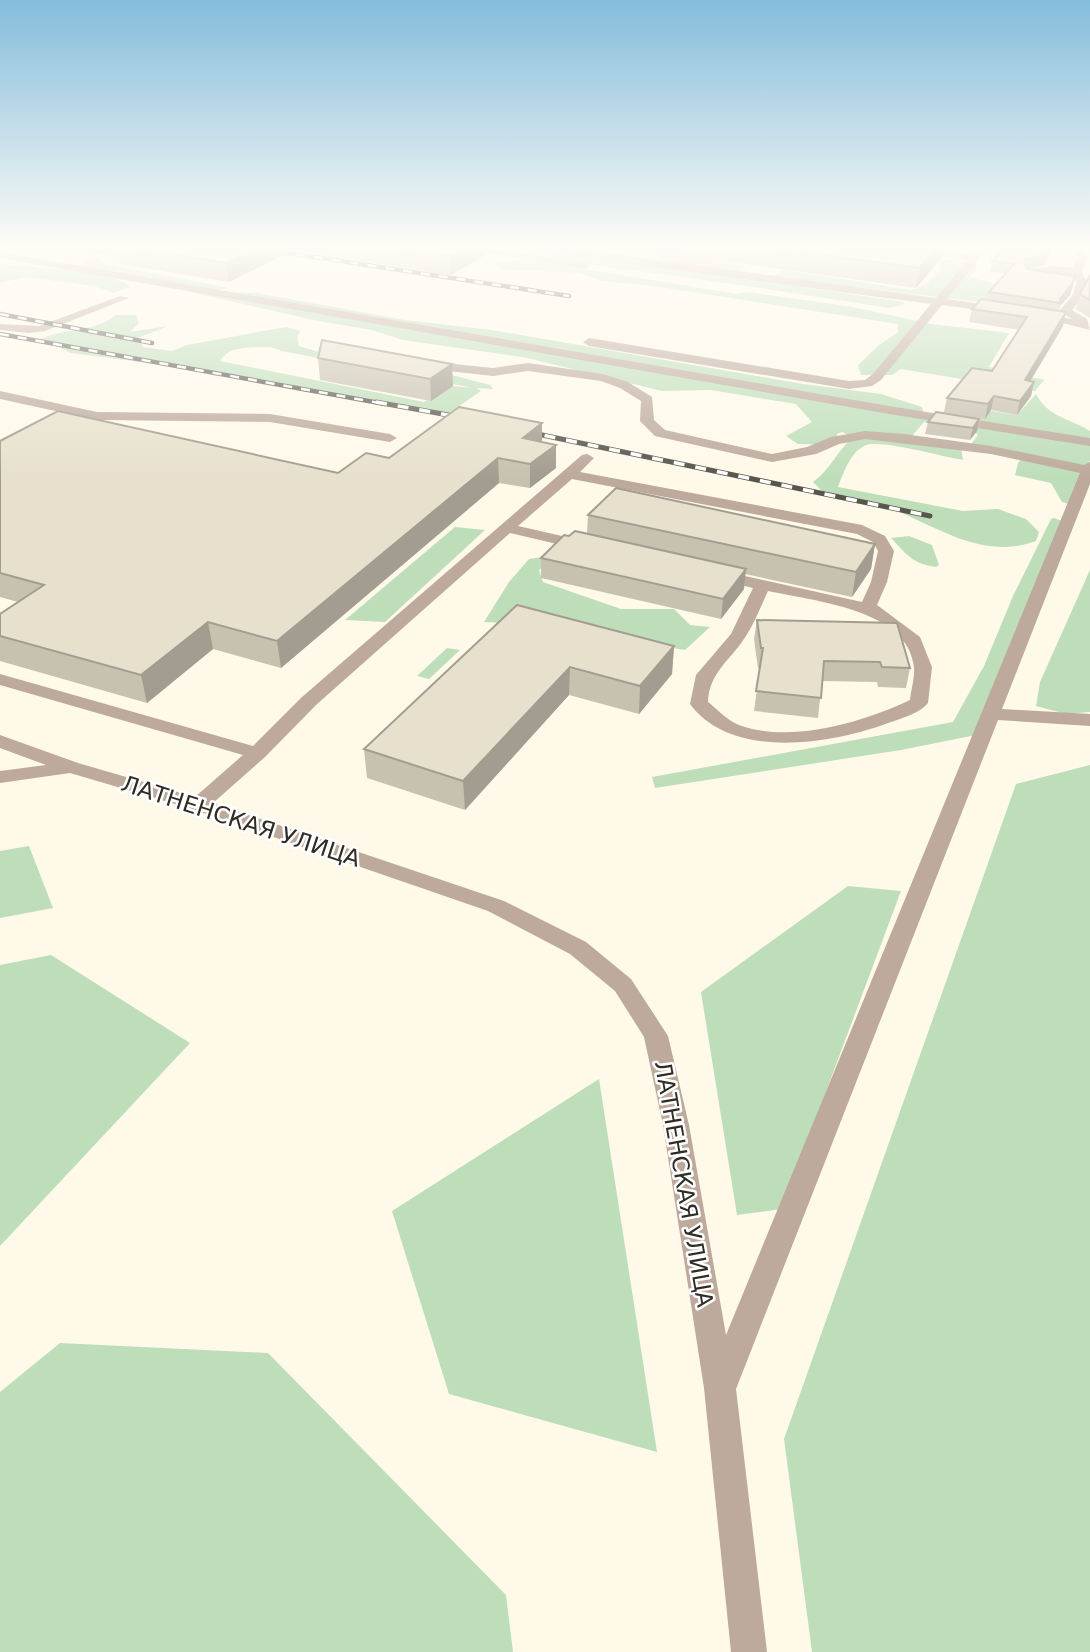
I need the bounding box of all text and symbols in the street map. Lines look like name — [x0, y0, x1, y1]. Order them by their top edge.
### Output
street label: ЛАТНЕНСКАЯ УЛИЦА — [118, 770, 364, 872]
street label: ЛАТНЕНСКАЯ УЛИЦА — [650, 1059, 719, 1309]

